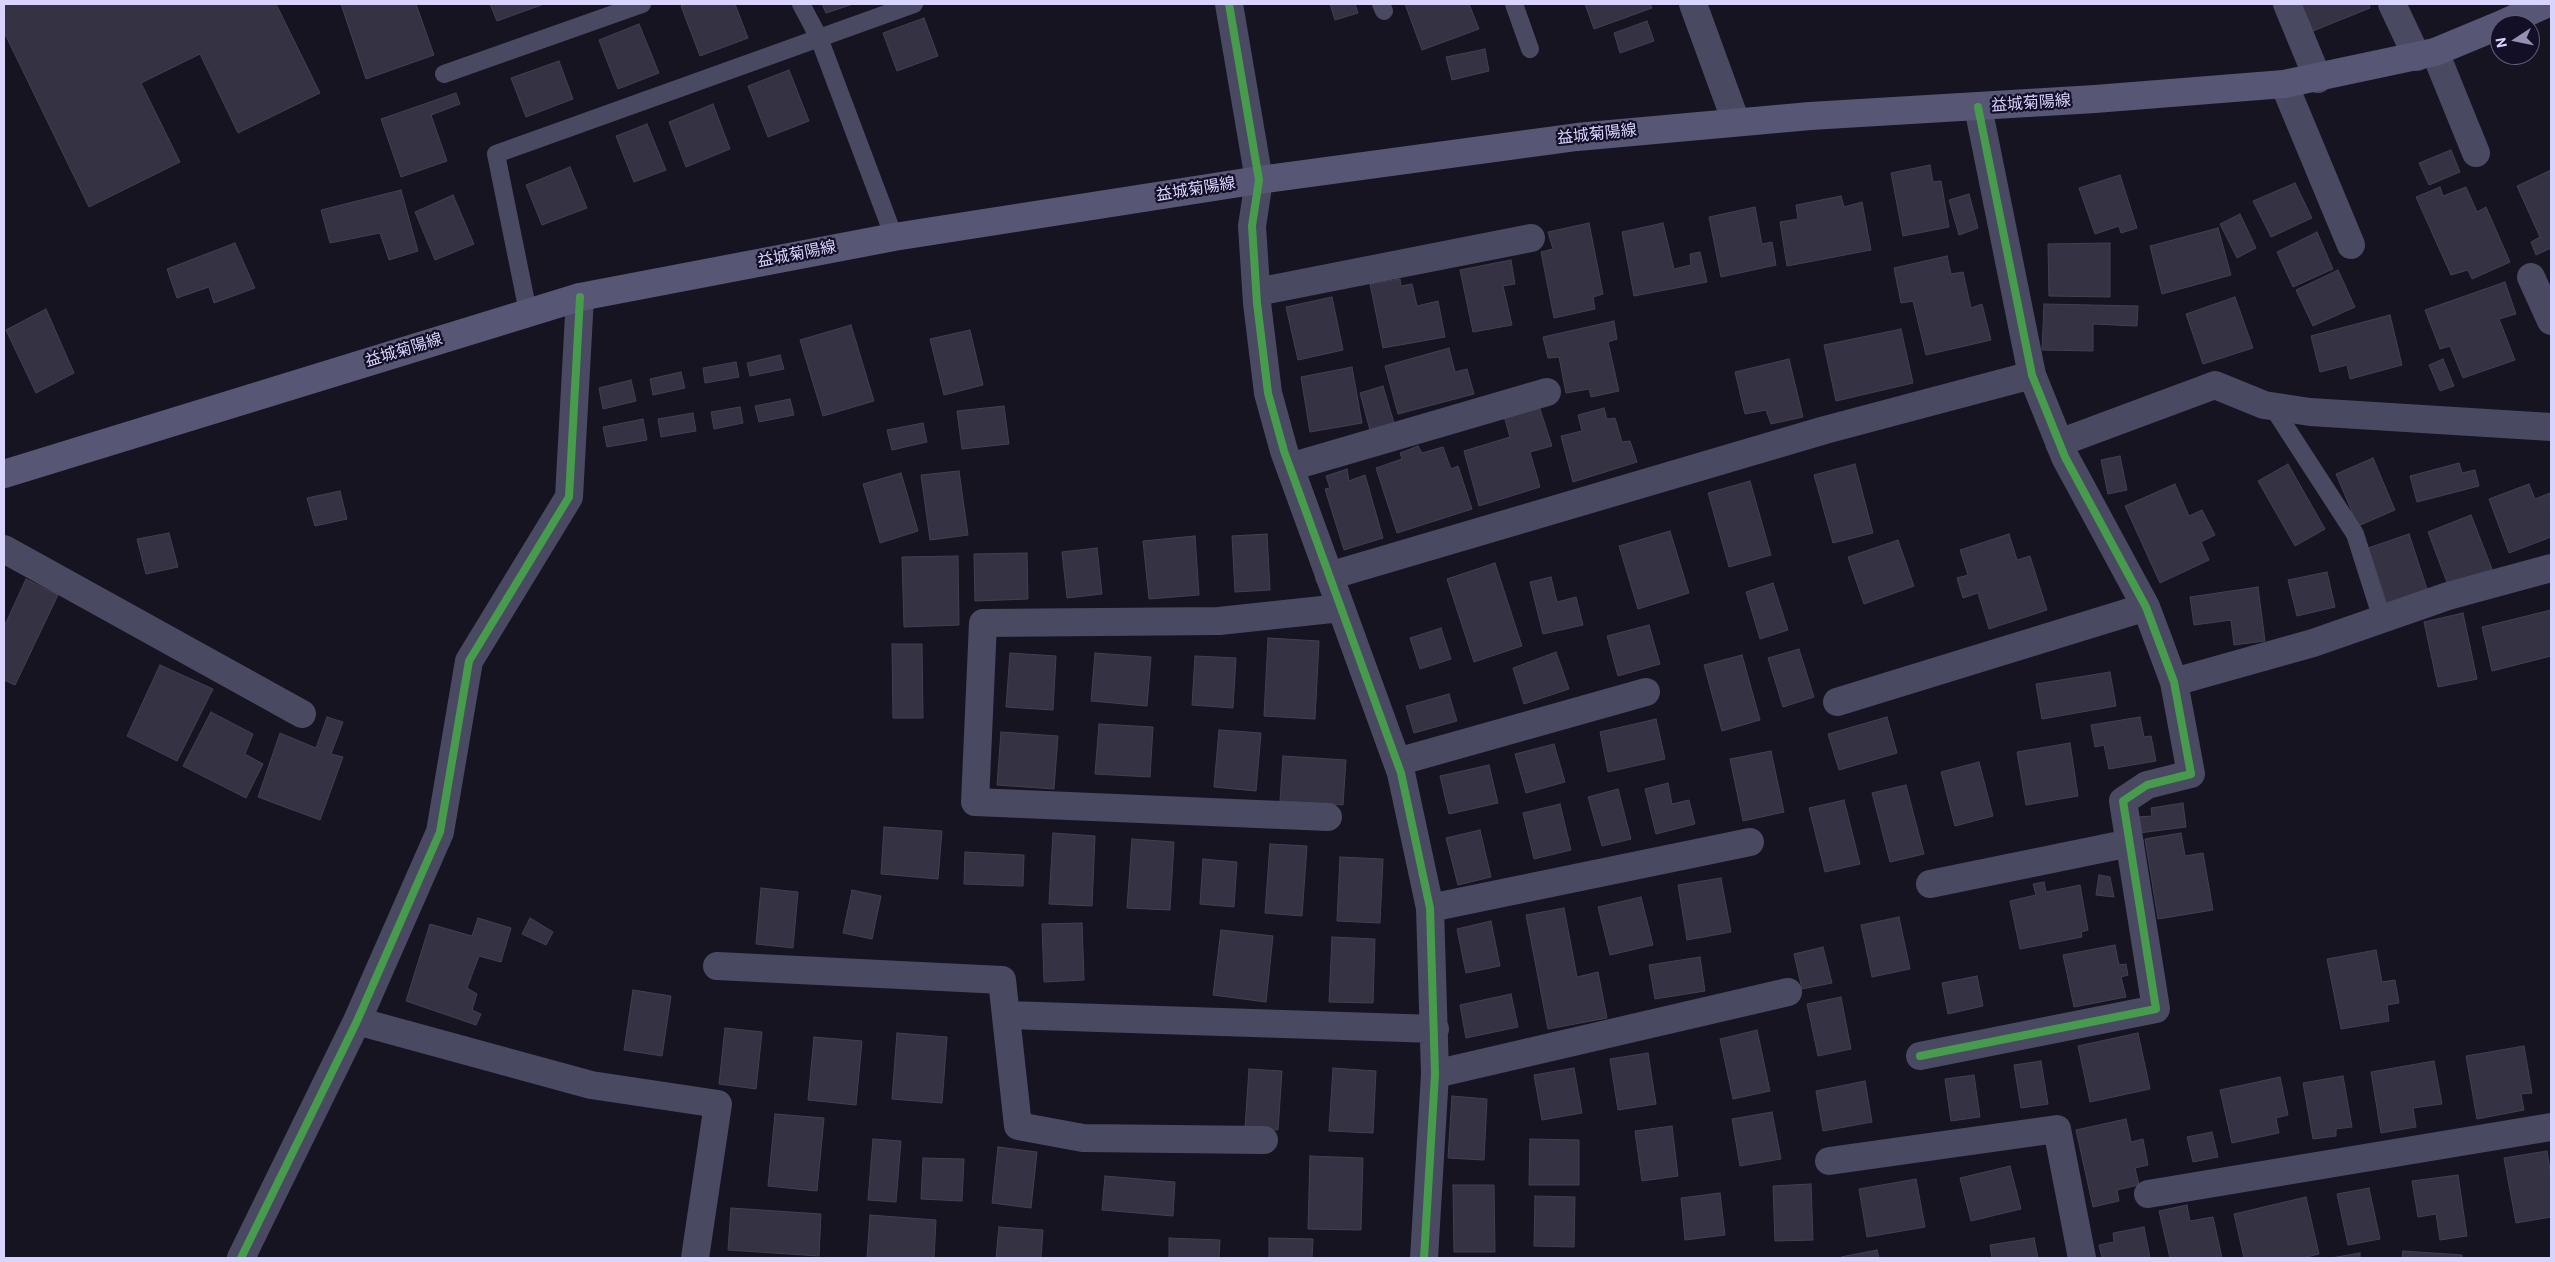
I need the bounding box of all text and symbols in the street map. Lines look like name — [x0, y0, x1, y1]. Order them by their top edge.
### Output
north arrow — [2490, 15, 2540, 65]
text: N — [2492, 36, 2510, 49]
street label: 益城菊陽線 — [1990, 92, 2072, 116]
street label: 益城菊陽線 — [1556, 121, 1638, 149]
street label: 益城菊陽線 — [1155, 174, 1237, 206]
street label: 益城菊陽線 — [756, 238, 838, 272]
street label: 益城菊陽線 — [363, 330, 445, 372]

